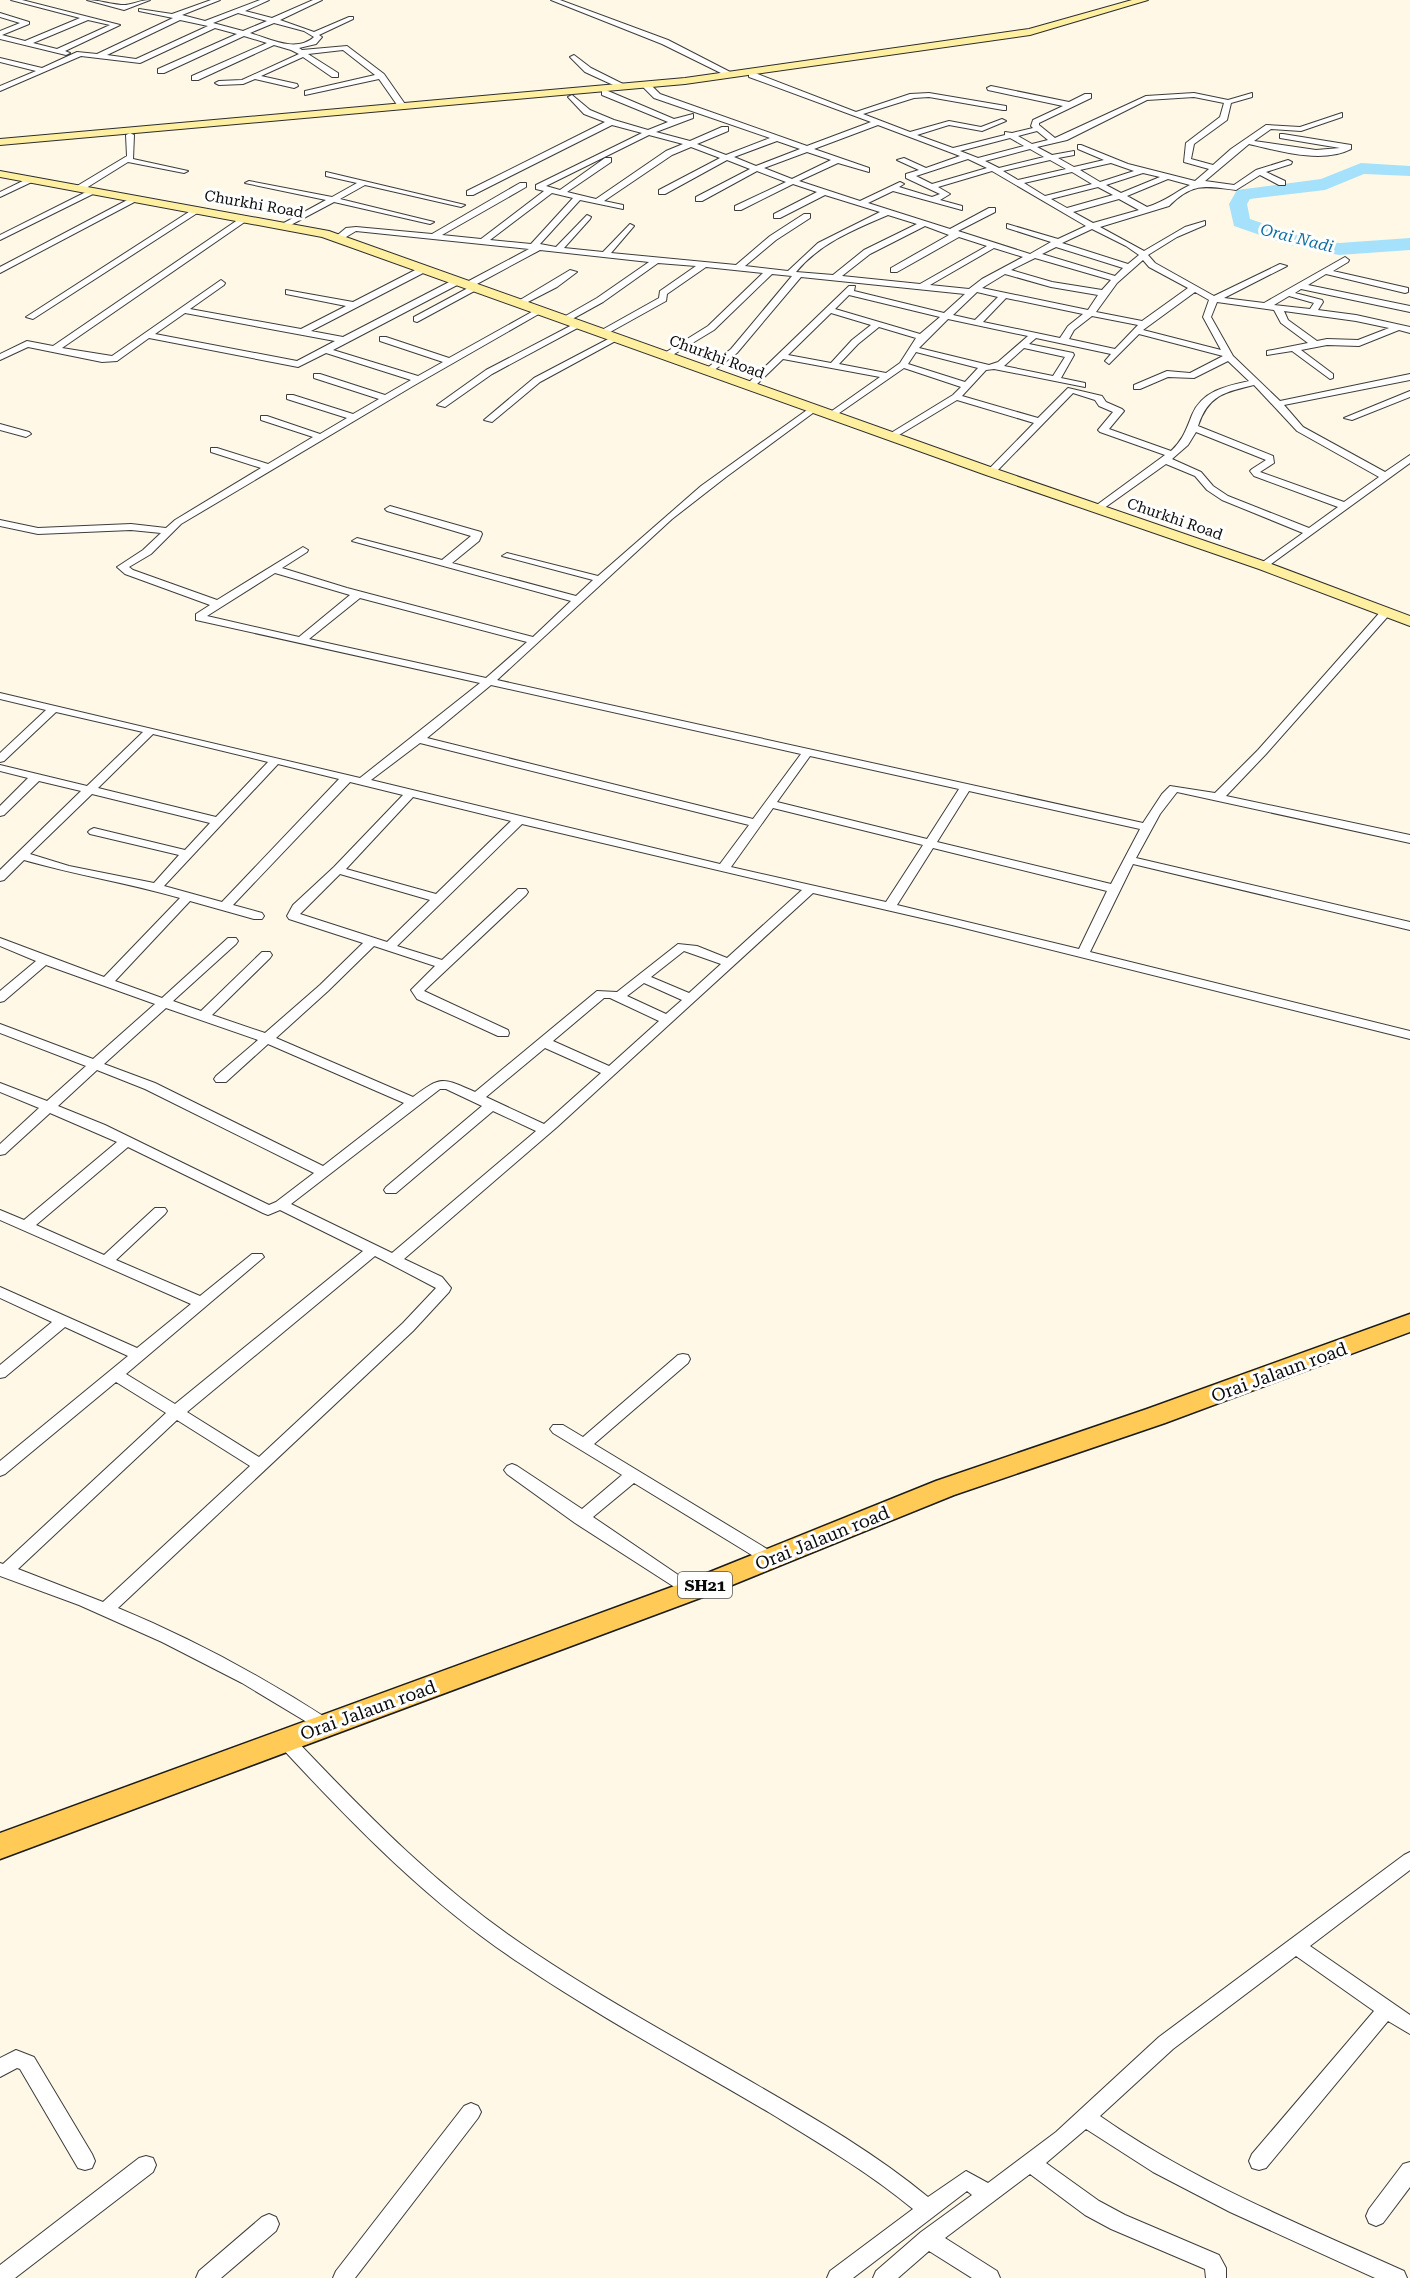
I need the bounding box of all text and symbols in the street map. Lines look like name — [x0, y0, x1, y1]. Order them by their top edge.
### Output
street label: Churkhi Road — [203, 186, 305, 222]
water label: Orai Nadi — [1259, 220, 1335, 256]
street label: Churkhi Road — [667, 331, 767, 383]
street label: Churkhi Road — [1125, 494, 1226, 544]
street label: Orai Jalaun road — [1208, 1338, 1350, 1406]
street label: Orai Jalaun road — [752, 1501, 893, 1574]
road number: SH21 — [678, 1572, 732, 1598]
street label: Orai Jalaun road — [297, 1676, 439, 1744]

